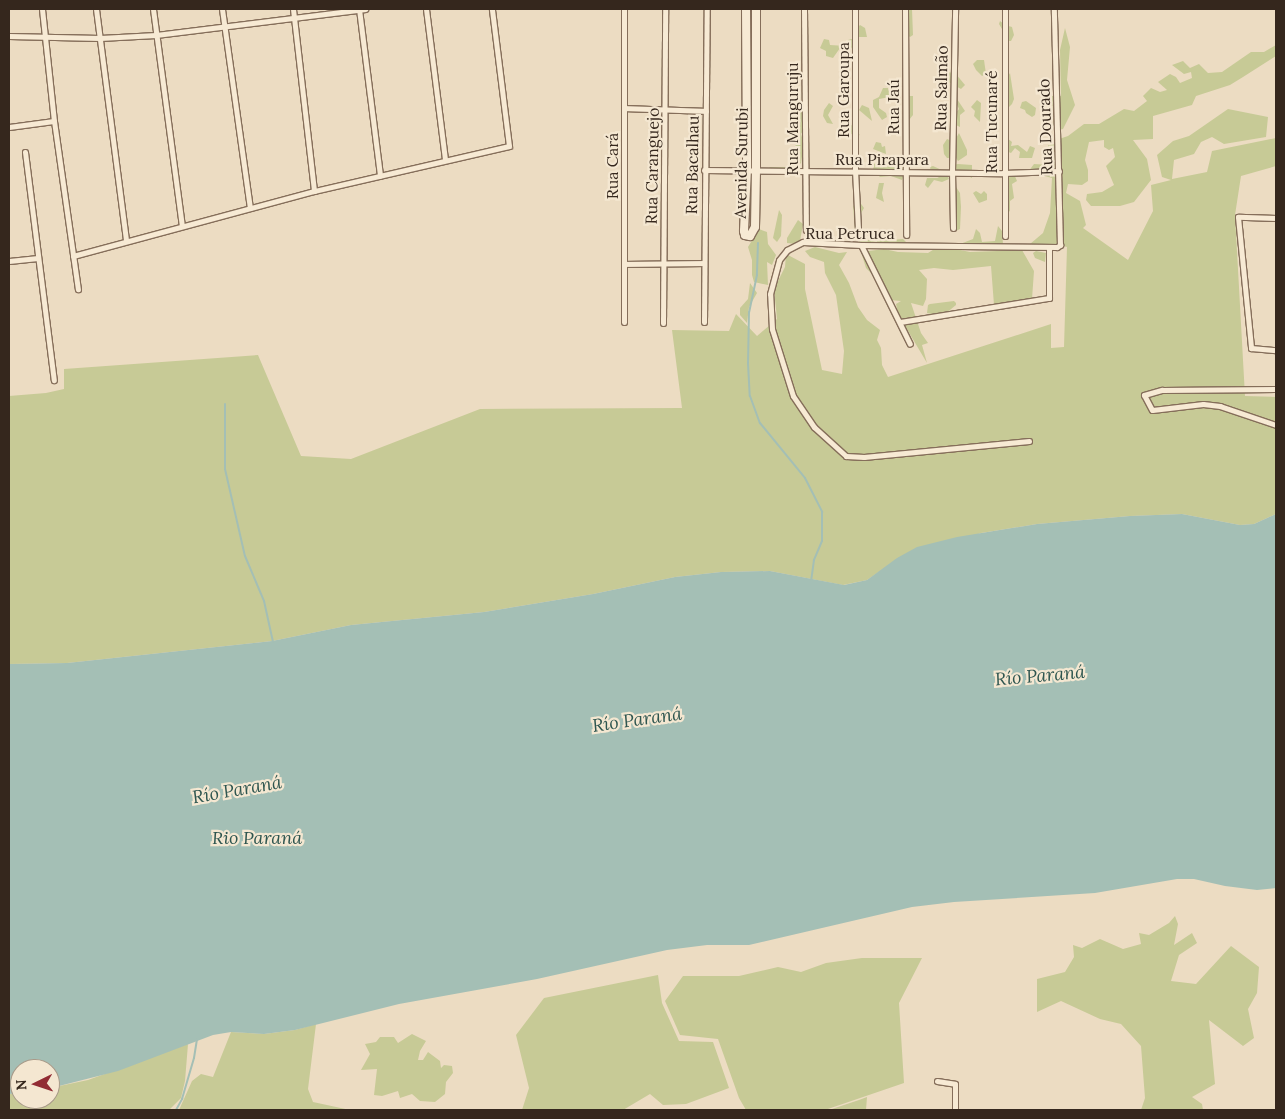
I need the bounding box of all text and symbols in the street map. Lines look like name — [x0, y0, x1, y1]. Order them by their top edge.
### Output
street label: Rua Garoupa — [833, 42, 853, 138]
street label: Rua Salmão — [931, 45, 951, 131]
street label: Rua Manguruju — [782, 62, 802, 176]
street label: Rua Tucunaré — [981, 70, 1001, 174]
street label: Rua Dourado — [1034, 78, 1056, 176]
street label: Rua Jaú — [883, 79, 903, 135]
street label: Rua Caranguejo — [641, 107, 663, 225]
street label: Avenida Surubi — [730, 107, 752, 219]
street label: Rua Bacalhau — [682, 116, 702, 214]
street label: Rua Cará — [602, 133, 622, 199]
street label: Rua Pirapara — [835, 149, 929, 169]
street label: Rua Petruca — [805, 223, 895, 243]
water label: Río Paraná — [994, 661, 1086, 691]
water label: Río Paraná — [591, 703, 683, 737]
water label: Río Paraná — [191, 772, 283, 808]
water label: Rio Paraná — [212, 827, 302, 849]
north arrow — [10, 1059, 60, 1109]
text: N — [12, 1079, 30, 1091]

